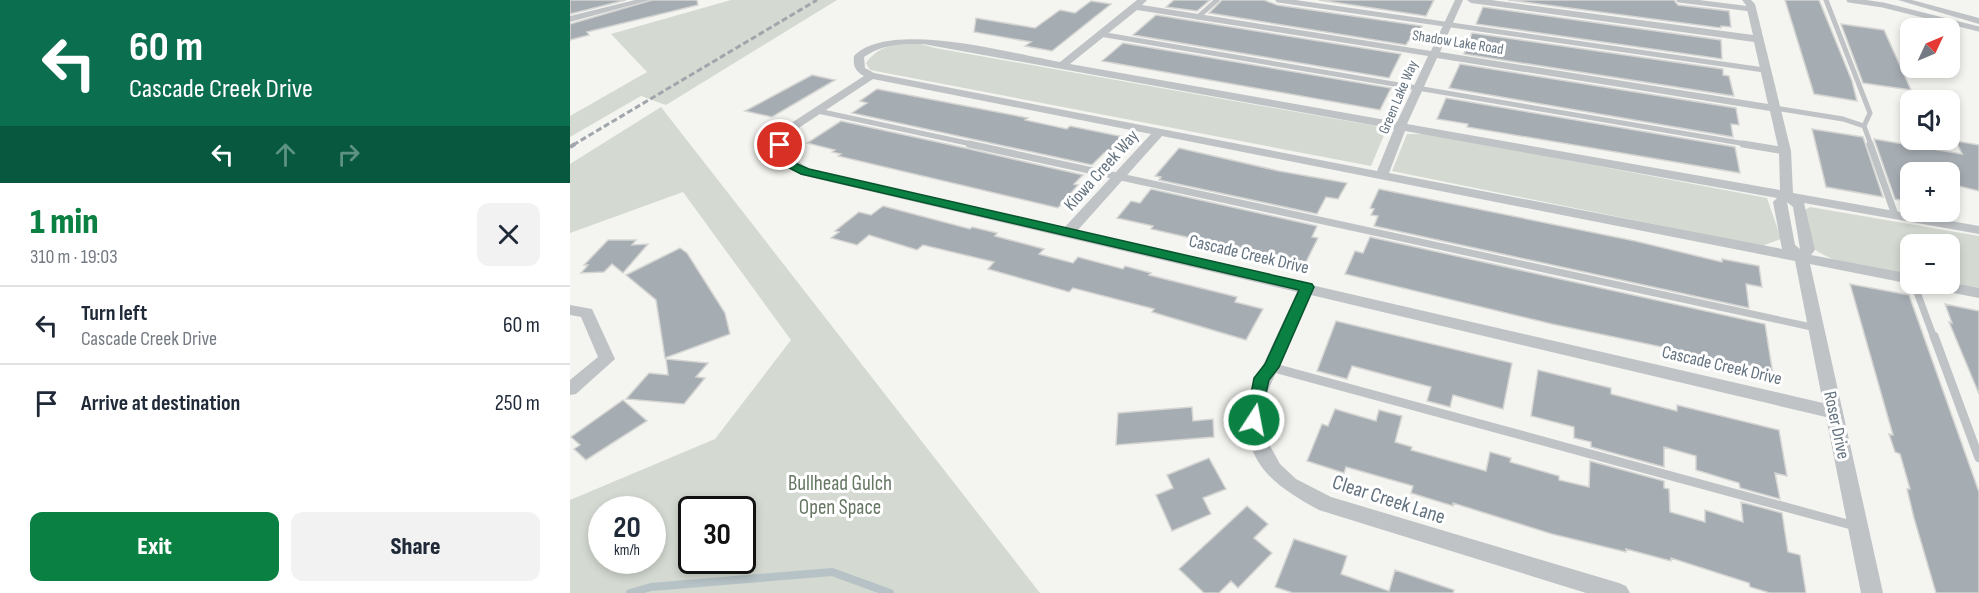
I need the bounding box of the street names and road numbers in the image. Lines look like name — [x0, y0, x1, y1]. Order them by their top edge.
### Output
street label: Shadow Lake Road — [1411, 26, 1505, 59]
street label: Green Lake Way — [1374, 57, 1423, 137]
street label: Kiowa Creek Way — [1060, 126, 1143, 215]
street label: Cascade Creek Drive — [1187, 230, 1311, 278]
street label: Cascade Creek Drive — [1660, 341, 1784, 389]
street label: Roser Drive — [1819, 389, 1854, 461]
street label: Clear Creek Lane — [1329, 469, 1448, 529]

